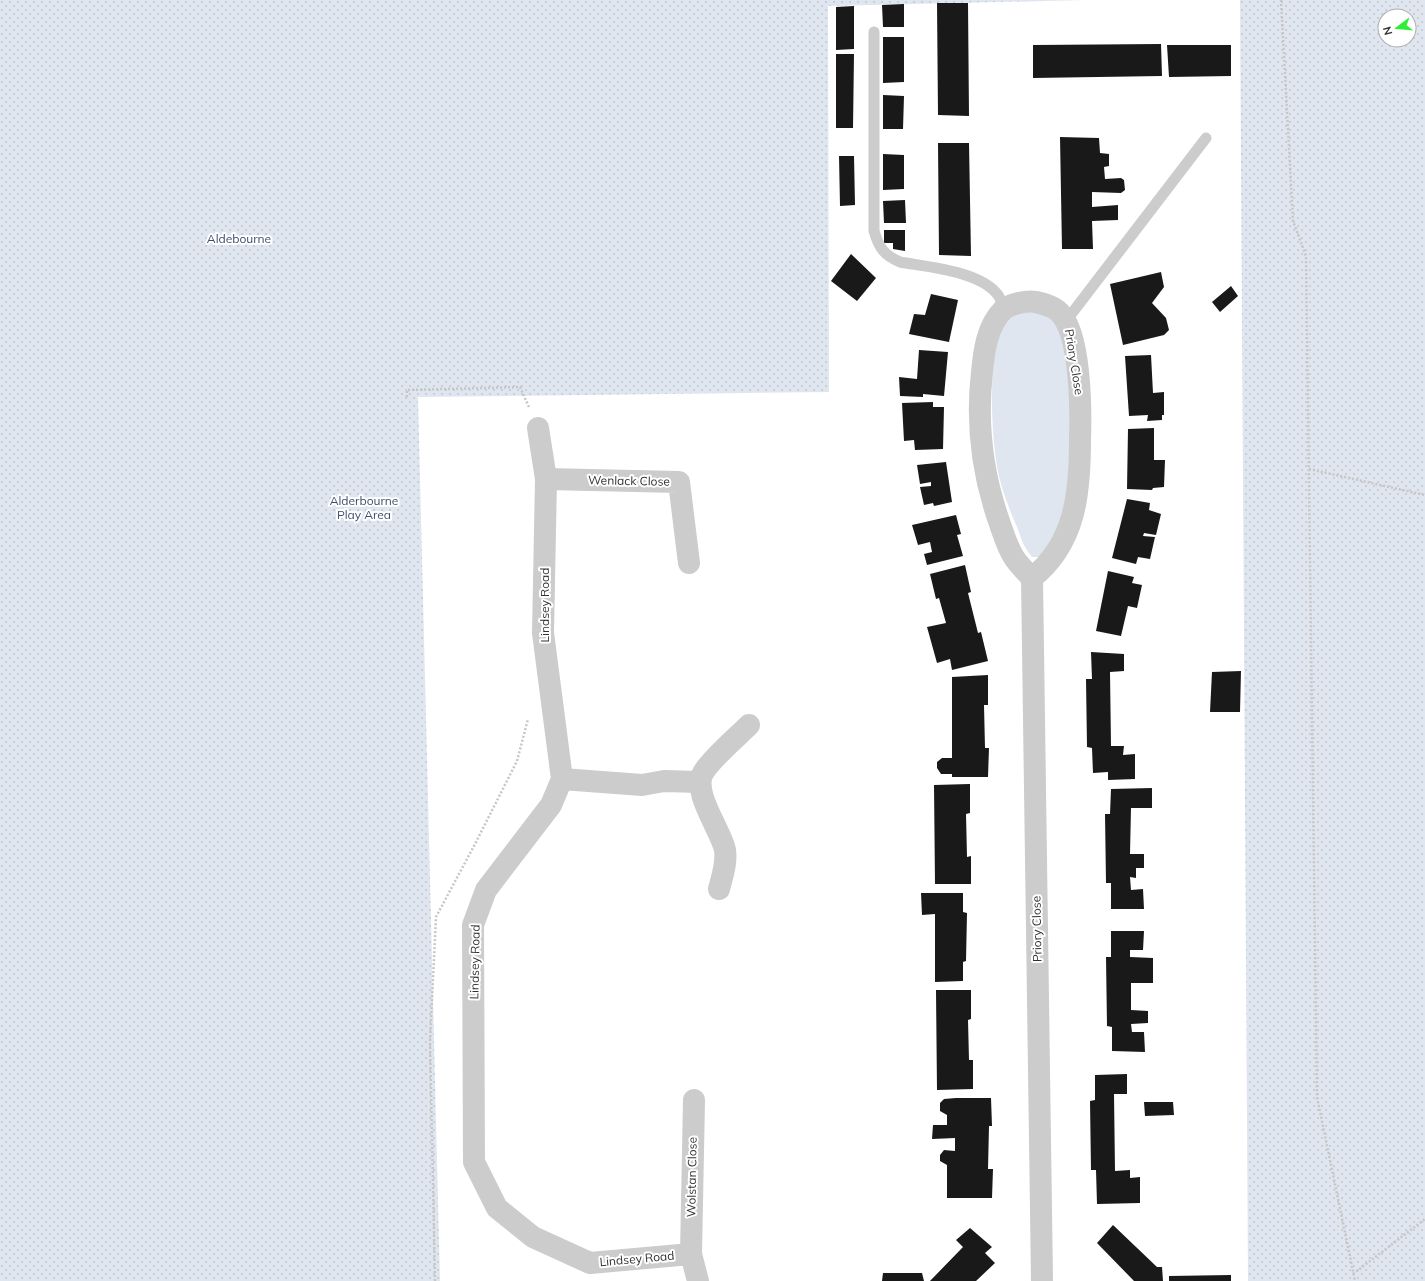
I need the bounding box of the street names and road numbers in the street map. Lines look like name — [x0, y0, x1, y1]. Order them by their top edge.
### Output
street label: Priory Close — [1062, 328, 1087, 396]
street label: Wenlack Close — [588, 472, 670, 489]
street label: Lindsey Road — [537, 568, 552, 642]
street label: Priory Close — [1028, 896, 1045, 962]
street label: Lindsey Road — [466, 924, 483, 1000]
street label: Wolstan Close — [683, 1137, 700, 1217]
street label: Lindsey Road — [599, 1248, 675, 1269]

